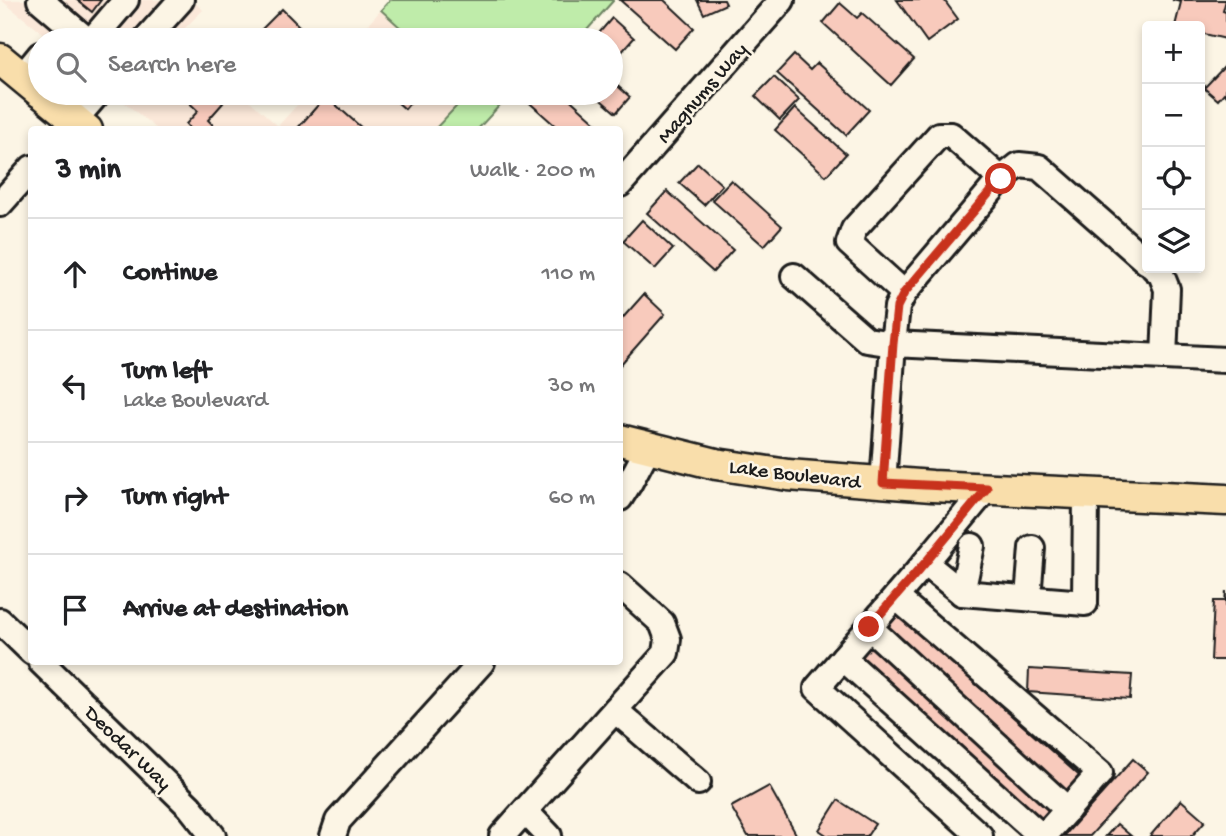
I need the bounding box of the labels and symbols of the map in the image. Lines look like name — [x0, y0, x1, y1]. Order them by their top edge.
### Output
street label: Magnums Way — [653, 39, 754, 150]
route start — [985, 163, 1016, 194]
street label: Lake Boulevard — [727, 456, 863, 497]
route end — [853, 611, 884, 642]
street label: Deodar Way — [76, 700, 175, 797]

